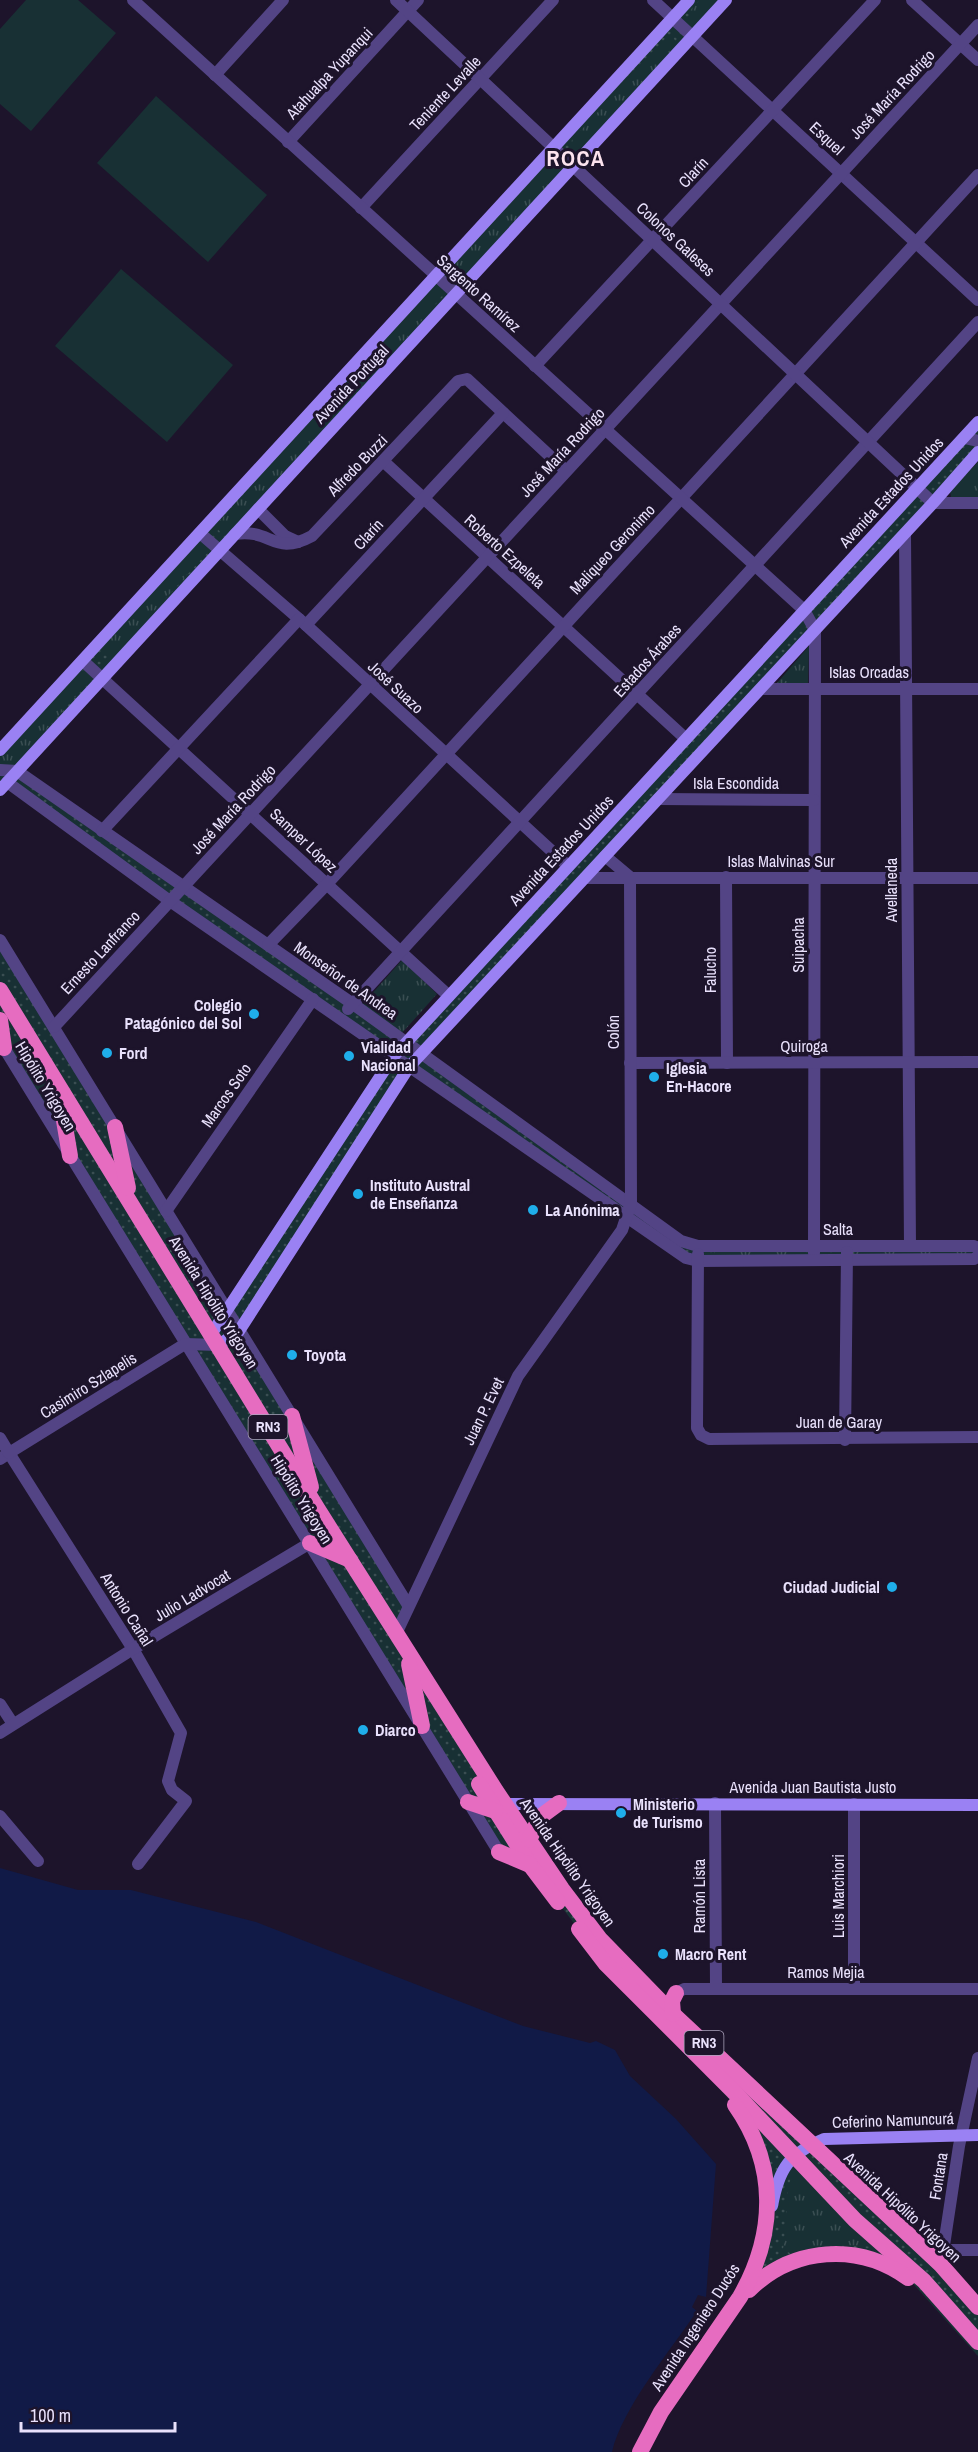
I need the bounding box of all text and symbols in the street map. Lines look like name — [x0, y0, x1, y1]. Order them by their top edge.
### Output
street label: Atahualpa Yupanqui — [280, 22, 377, 124]
street label: José María Rodrigo — [845, 44, 939, 144]
street label: Teniente Levalle — [404, 51, 486, 135]
street label: Esquel — [805, 116, 849, 160]
district label: ROCA — [546, 143, 606, 173]
street label: Clarín — [673, 152, 713, 192]
street label: Colonos Galeses — [632, 197, 720, 281]
street label: Sargento Ramírez — [432, 249, 526, 337]
street label: Avenida Portugal — [308, 340, 393, 429]
street label: José María Rodrigo — [515, 402, 609, 502]
street label: Alfredo Buzzi — [321, 429, 392, 501]
street label: Avenida Estados Unidos — [833, 432, 948, 553]
street label: Maliqueo Geronimo — [564, 499, 660, 599]
street label: Roberto Ezpeleta — [460, 509, 551, 594]
street label: Clarín — [348, 514, 388, 554]
street label: Estados Árabes — [608, 618, 686, 702]
street label: José Suazo — [363, 656, 429, 718]
street label: Islas Orcadas — [829, 661, 909, 683]
street label: José María Rodrigo — [186, 759, 280, 859]
street label: Isla Escondida — [693, 772, 780, 794]
street label: Avenida Estados Unidos — [503, 790, 618, 911]
street label: Samper López — [265, 803, 343, 877]
street label: Islas Malvinas Sur — [727, 850, 835, 872]
street label: Avellaneda — [880, 857, 902, 923]
street label: Ernesto Lanfranco — [55, 905, 145, 999]
street label: Suipacha — [787, 917, 809, 973]
street label: Monseñor de Andrea — [290, 936, 403, 1024]
street label: Falucho — [699, 947, 721, 993]
place label: Colegio Patagónico del Sol — [125, 994, 242, 1034]
marker: Colegio Patagónico del Sol — [247, 1007, 261, 1021]
street label: Colón — [602, 1015, 624, 1049]
street label: Quiroga — [780, 1035, 828, 1057]
place label: Vialidad Nacional — [361, 1036, 416, 1076]
street label: Hipólito Yrigoyen — [11, 1037, 81, 1135]
place label: Ford — [119, 1042, 148, 1064]
marker: Ford — [100, 1046, 114, 1060]
marker: Vialidad Nacional — [342, 1049, 356, 1063]
place label: Iglesia En-Hacore — [666, 1057, 732, 1097]
street label: Marcos Soto — [196, 1059, 256, 1131]
marker: Iglesia En-Hacore — [647, 1070, 661, 1084]
place label: Instituto Austral de Enseñanza — [370, 1174, 470, 1214]
marker: Instituto Austral de Enseñanza — [351, 1187, 365, 1201]
place label: La Anónima — [545, 1199, 620, 1221]
marker: La Anónima — [526, 1203, 540, 1217]
street label: Salta — [823, 1218, 854, 1240]
street label: Avenida Hipólito Yrigoyen — [164, 1231, 264, 1373]
place label: Toyota — [304, 1344, 347, 1366]
street label: Casimiro Szlapelis — [35, 1346, 141, 1424]
marker: Toyota — [285, 1348, 299, 1362]
street label: Juan P. Evet — [457, 1373, 509, 1449]
street label: Juan de Garay — [796, 1411, 882, 1433]
road number: RN3 — [248, 1415, 288, 1439]
street label: Hipólito Yrigoyen — [266, 1450, 338, 1548]
street label: Julio Ladvocat — [150, 1564, 234, 1626]
street label: Antonio Cañal — [95, 1567, 158, 1650]
place label: Ciudad Judicial — [783, 1576, 880, 1598]
marker: Ciudad Judicial — [885, 1580, 899, 1594]
place label: Diarco — [375, 1719, 416, 1741]
marker: Diarco — [356, 1723, 370, 1737]
street label: Avenida Juan Bautista Justo — [729, 1776, 896, 1798]
street label: Avenida Hipólito Yrigoyen — [515, 1792, 621, 1931]
place label: Ministerio de Turismo — [633, 1793, 703, 1833]
marker: Ministerio de Turismo — [614, 1806, 628, 1820]
street label: Luis Marchiori — [827, 1854, 849, 1938]
street label: Ramón Lista — [688, 1858, 710, 1933]
place label: Macro Rent — [675, 1943, 747, 1965]
marker: Macro Rent — [656, 1947, 670, 1961]
street label: Ramos Mejia — [787, 1961, 865, 1983]
road number: RN3 — [684, 2031, 724, 2055]
street label: Ceferino Namuncurá — [832, 2107, 955, 2133]
street label: Avenida Hipólito Yrigoyen — [839, 2146, 966, 2267]
street label: Fontana — [923, 2150, 953, 2201]
street label: Avenida Ingeniero Ducós — [645, 2259, 744, 2396]
scale bar — [21, 2395, 176, 2433]
text: 100 m — [30, 2403, 71, 2428]

